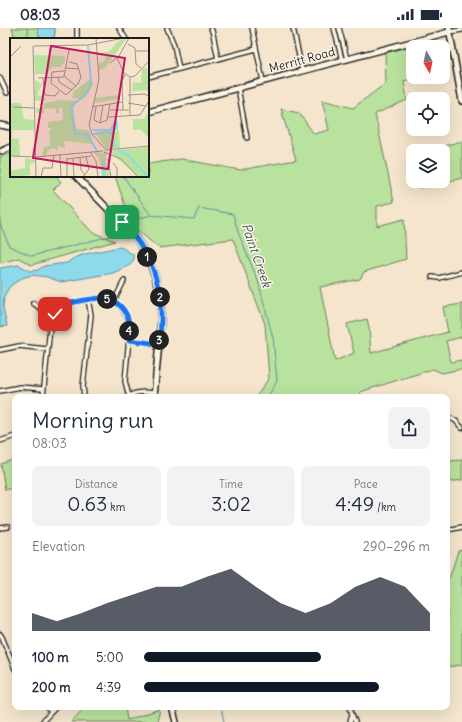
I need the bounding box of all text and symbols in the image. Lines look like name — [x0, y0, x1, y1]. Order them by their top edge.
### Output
text: 08:03 — [20, 5, 60, 24]
inset map — [10, 38, 149, 177]
north arrow — [406, 40, 450, 84]
map controls — [406, 40, 450, 188]
street label: Merritt Road — [267, 44, 337, 76]
button: locate — [406, 92, 450, 136]
button: layers — [406, 144, 450, 188]
pin — [105, 205, 139, 239]
icon: arrive — [111, 211, 133, 233]
water label: Paint Creek — [238, 221, 276, 291]
pin: 1 — [137, 247, 157, 267]
text: 1 — [145, 250, 149, 264]
pin: 2 — [150, 287, 170, 307]
pin: 5 — [97, 289, 117, 309]
text: 2 — [157, 290, 163, 304]
text: 5 — [104, 292, 110, 306]
pin — [38, 297, 72, 331]
icon: check — [44, 303, 66, 325]
pin: 4 — [119, 321, 139, 341]
text: 4 — [126, 324, 132, 338]
pin: 3 — [149, 330, 169, 350]
text: 3 — [156, 333, 162, 347]
text: Morning run — [32, 406, 154, 434]
button: share — [388, 407, 430, 449]
text: 08:03 — [32, 435, 67, 452]
text: Distance — [75, 477, 118, 491]
text: Time — [219, 477, 243, 491]
text: Pace — [354, 477, 378, 491]
text: 0.63 — [67, 491, 107, 516]
text: 3:02 — [211, 491, 251, 516]
text: 4:49 — [335, 491, 374, 516]
text: km — [107, 500, 125, 514]
text: /km — [374, 500, 396, 514]
text: Elevation — [32, 538, 85, 555]
text: 290–296 m — [363, 538, 430, 555]
text: 100 m — [32, 649, 69, 666]
text: 5:00 — [96, 649, 124, 666]
text: 200 m — [32, 679, 71, 696]
text: 4:39 — [96, 679, 121, 696]

